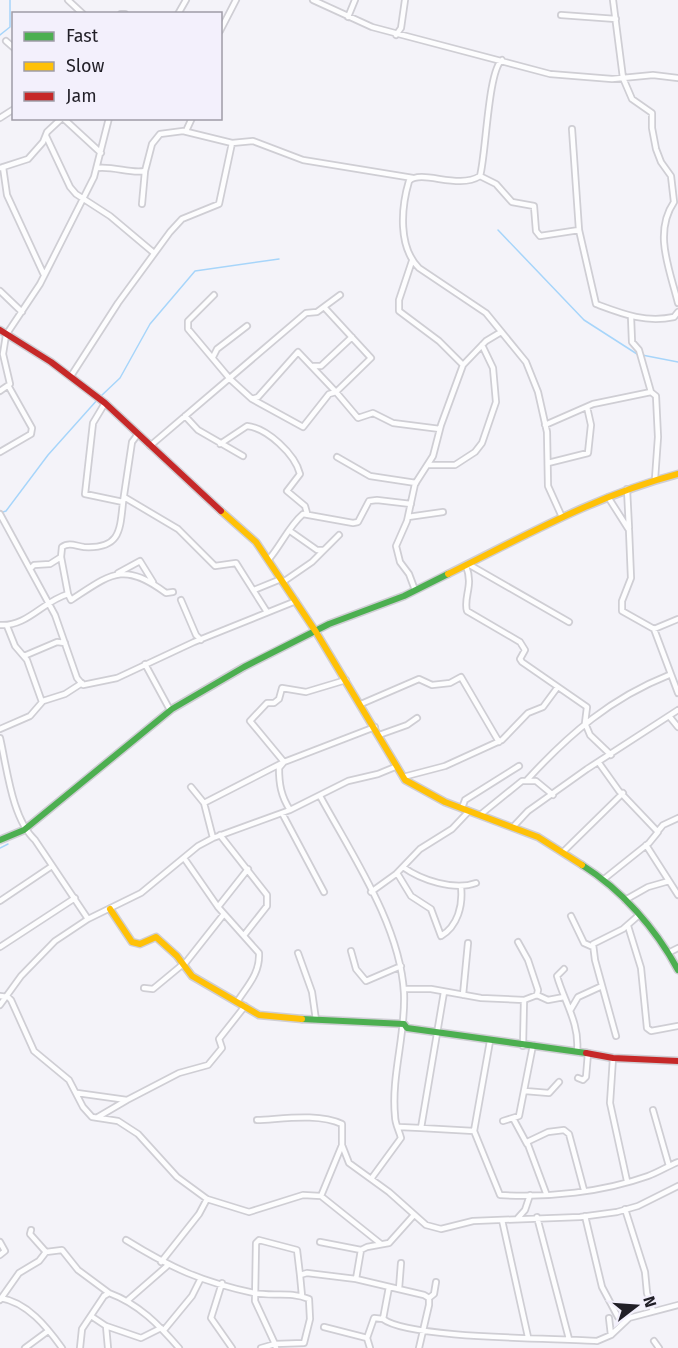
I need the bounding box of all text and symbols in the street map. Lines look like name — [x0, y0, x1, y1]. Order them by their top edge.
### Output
legend — [12, 12, 222, 120]
text: Fast — [66, 25, 99, 47]
text: Slow — [66, 55, 105, 77]
text: Jam — [66, 85, 97, 107]
north arrow — [606, 1276, 666, 1336]
text: N — [639, 1294, 661, 1310]

